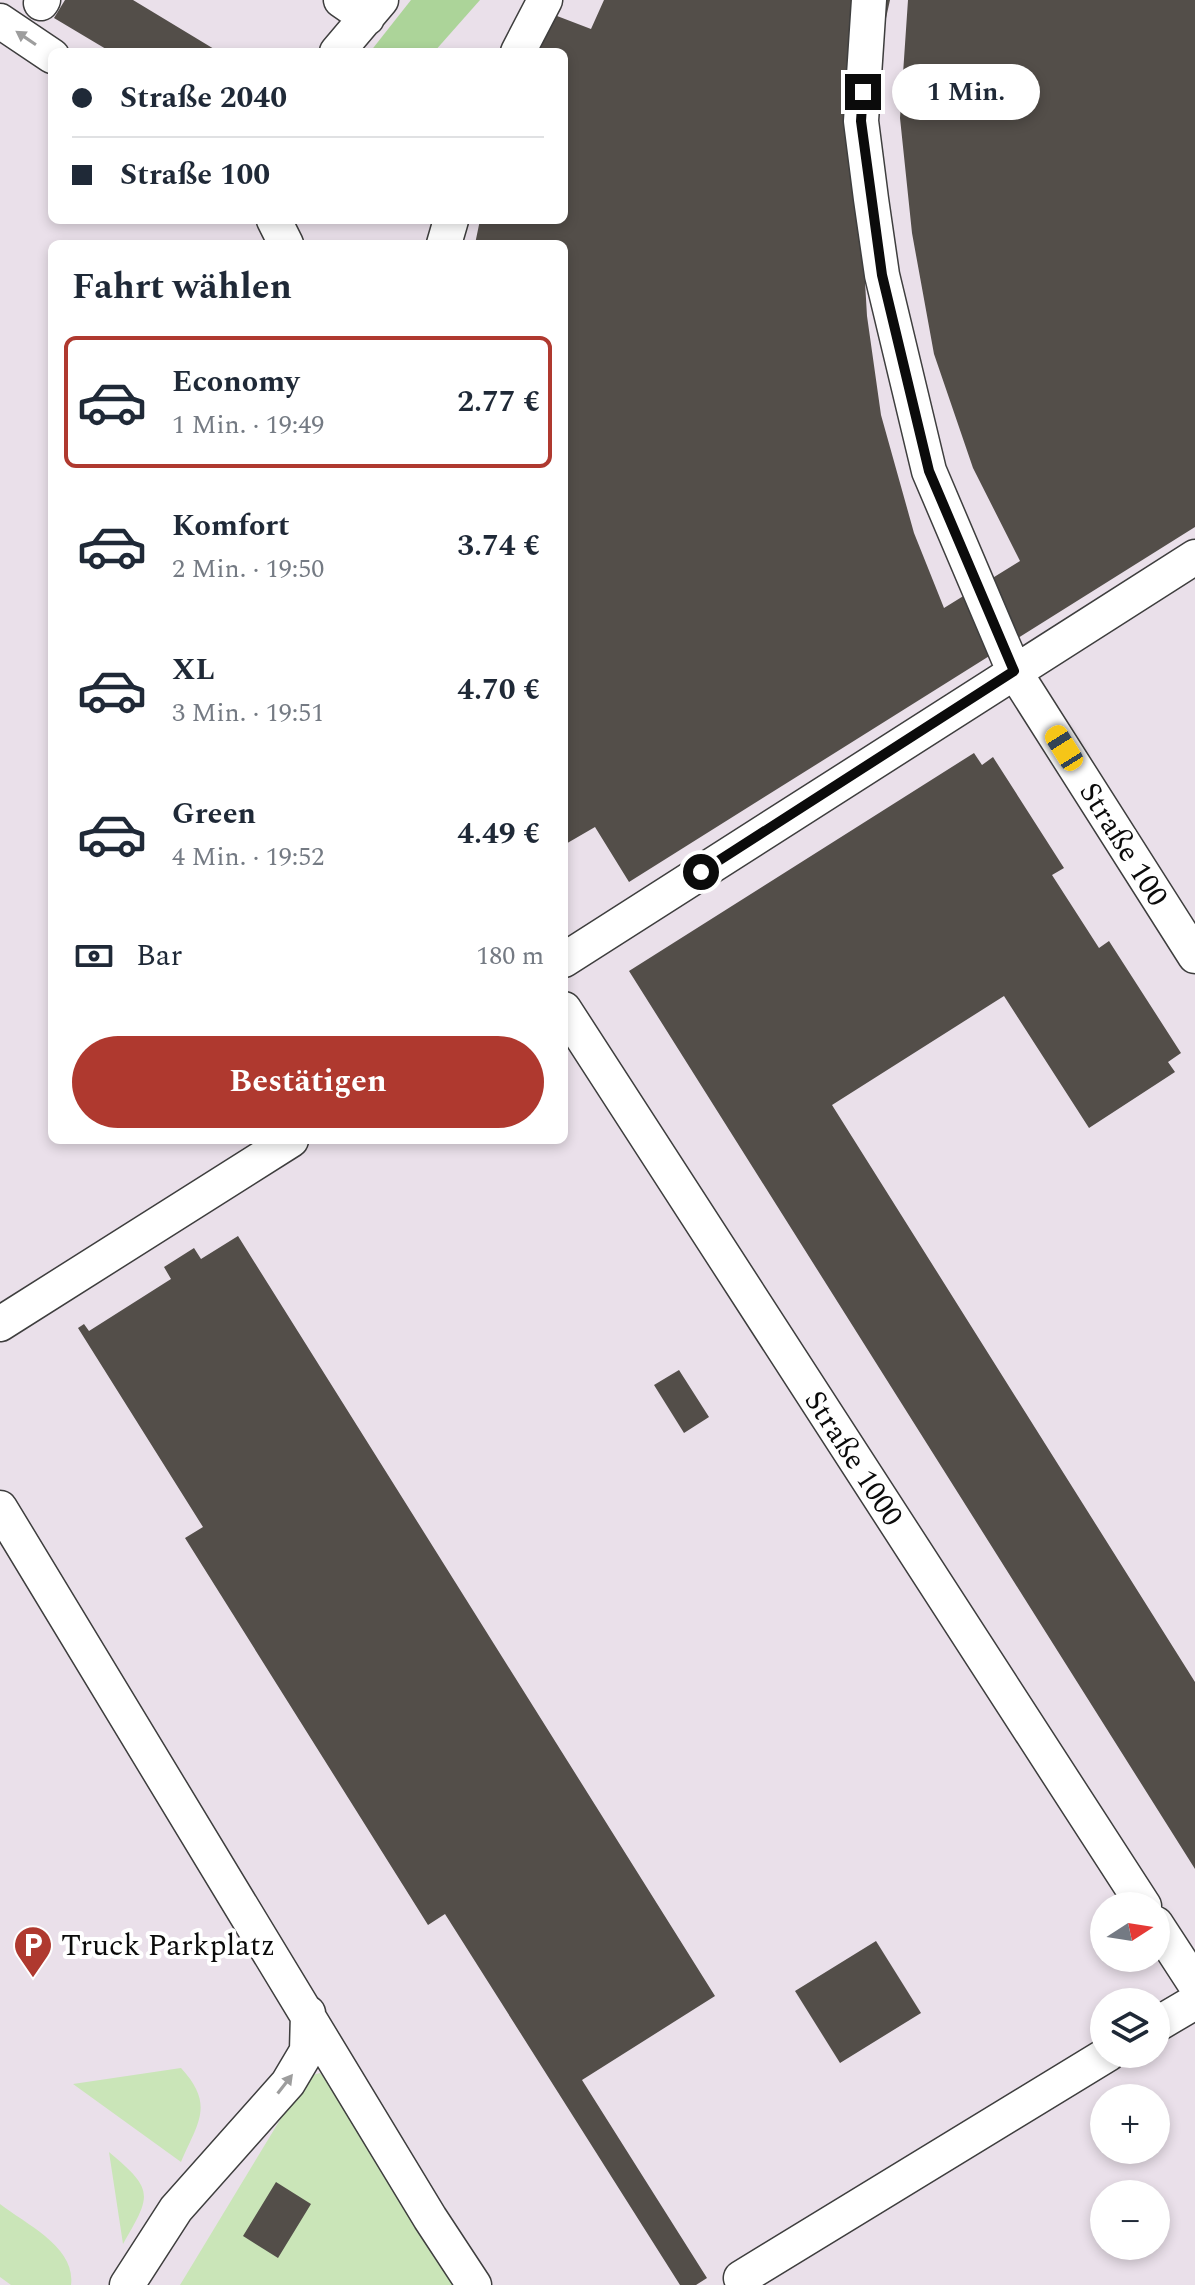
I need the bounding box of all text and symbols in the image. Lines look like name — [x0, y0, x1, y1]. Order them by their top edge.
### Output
one-way arrow — [16, 31, 37, 46]
callout: 1 Min. — [891, 64, 1039, 120]
text: 1 Min. — [927, 72, 1005, 112]
route end — [845, 74, 881, 110]
text: Straße 2040 — [120, 75, 287, 121]
text: Straße 100 — [120, 152, 270, 198]
text: Fahrt wählen — [72, 260, 292, 315]
text: Economy — [172, 359, 299, 405]
icon: car — [76, 366, 148, 438]
text: 2.77 € — [457, 379, 540, 425]
text: 1 Min. · 19:49 — [172, 405, 324, 445]
text: Komfort — [172, 503, 290, 549]
icon: car — [76, 510, 148, 582]
text: 3.74 € — [457, 523, 540, 569]
text: 2 Min. · 19:50 — [172, 549, 324, 589]
text: XL — [172, 647, 215, 693]
icon: car — [76, 654, 148, 726]
text: 4.70 € — [457, 667, 540, 713]
text: 3 Min. · 19:51 — [172, 693, 324, 733]
car — [1041, 721, 1087, 775]
street label: Straße 100 — [1067, 773, 1180, 916]
text: Green — [172, 791, 256, 837]
icon: car — [76, 798, 148, 870]
text: 4.49 € — [457, 811, 540, 857]
text: 4 Min. · 19:52 — [172, 837, 324, 877]
route start — [683, 854, 719, 890]
text: Bar — [136, 933, 182, 979]
icon: cash — [72, 934, 116, 978]
text: 180 m — [476, 936, 544, 976]
button: Bestätigen — [72, 1036, 544, 1128]
street label: Straße 1000 — [792, 1381, 914, 1536]
north arrow — [1090, 1892, 1170, 1972]
map controls — [1090, 1892, 1170, 2260]
place label: Truck Parkplatz — [61, 1923, 275, 1969]
parking icon: Truck Parkplatz — [12, 1924, 54, 1979]
button: layers — [1090, 1988, 1170, 2068]
one-way arrow — [277, 2074, 293, 2094]
button: + — [1090, 2084, 1170, 2164]
button: − — [1090, 2180, 1170, 2260]

